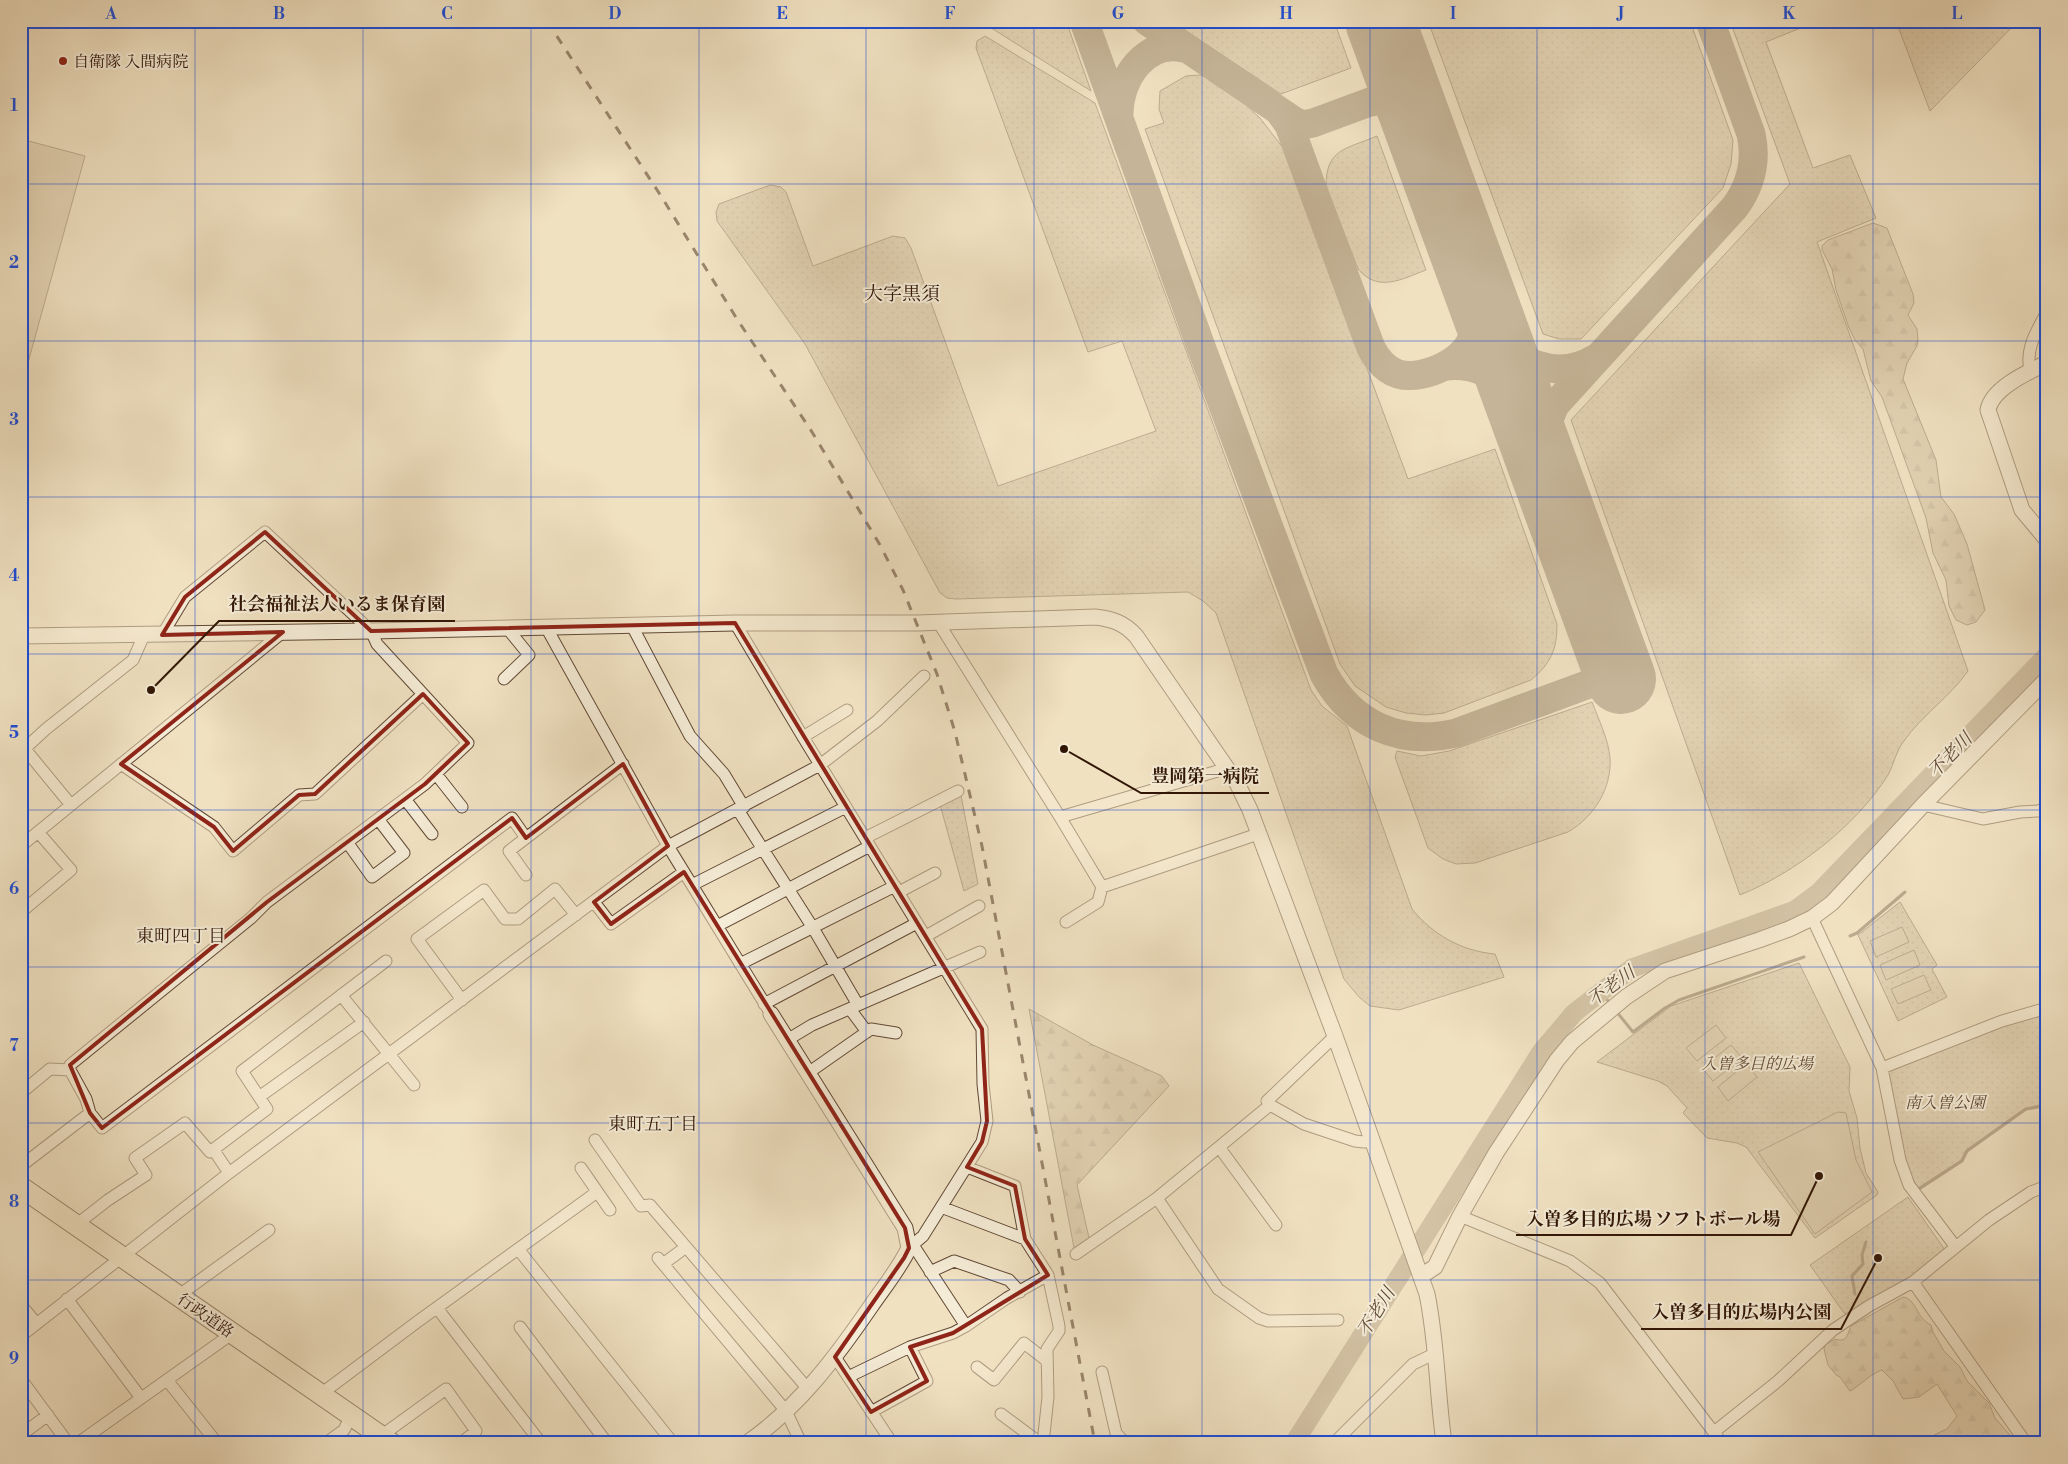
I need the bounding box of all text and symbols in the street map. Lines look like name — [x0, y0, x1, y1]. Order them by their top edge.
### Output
text: A — [104, 4, 117, 24]
text: B — [273, 4, 285, 24]
text: C — [441, 4, 453, 24]
text: D — [609, 4, 622, 24]
text: E — [776, 4, 788, 24]
text: F — [944, 4, 956, 24]
text: G — [1112, 4, 1125, 24]
text: H — [1279, 4, 1293, 24]
text: I — [1450, 4, 1456, 24]
text: J — [1616, 4, 1624, 24]
text: K — [1783, 4, 1797, 24]
text: L — [1952, 4, 1963, 24]
place label: 自衛隊 入間病院 — [73, 52, 188, 72]
marker: 自衛隊 入間病院 — [57, 55, 69, 67]
text: 1 — [10, 96, 18, 116]
text: 2 — [9, 253, 19, 273]
district label: 大字黒須 — [864, 282, 940, 306]
text: 3 — [9, 410, 19, 430]
text: 4 — [9, 566, 20, 586]
callout: 社会福祉法人いるま保育園 — [219, 588, 455, 621]
text: 社会福祉法人いるま保育園 — [229, 593, 445, 616]
text: 5 — [9, 723, 19, 743]
water label: 不老川 — [1923, 726, 1979, 783]
callout: 豊岡第一病院 — [1141, 760, 1269, 793]
text: 豊岡第一病院 — [1151, 765, 1259, 788]
text: 6 — [9, 879, 19, 899]
district label: 東町四丁目 — [136, 925, 226, 948]
water label: 不老川 — [1583, 960, 1642, 1012]
text: 7 — [9, 1036, 19, 1056]
park label: 入曽多目的広場 — [1701, 1054, 1815, 1074]
park label: 南入曽公園 — [1905, 1093, 1988, 1113]
district label: 東町五丁目 — [608, 1113, 698, 1136]
text: 8 — [9, 1192, 19, 1212]
callout: 入曽多目的広場 ソフトボール場 — [1516, 1202, 1791, 1235]
text: 入曽多目的広場 ソフトボール場 — [1526, 1208, 1780, 1231]
water label: 不老川 — [1352, 1282, 1402, 1341]
street label: 行政道路 — [173, 1289, 237, 1342]
callout: 入曽多目的広場内公園 — [1641, 1296, 1841, 1329]
text: 入曽多目的広場内公園 — [1651, 1301, 1831, 1324]
text: 9 — [9, 1349, 19, 1369]

